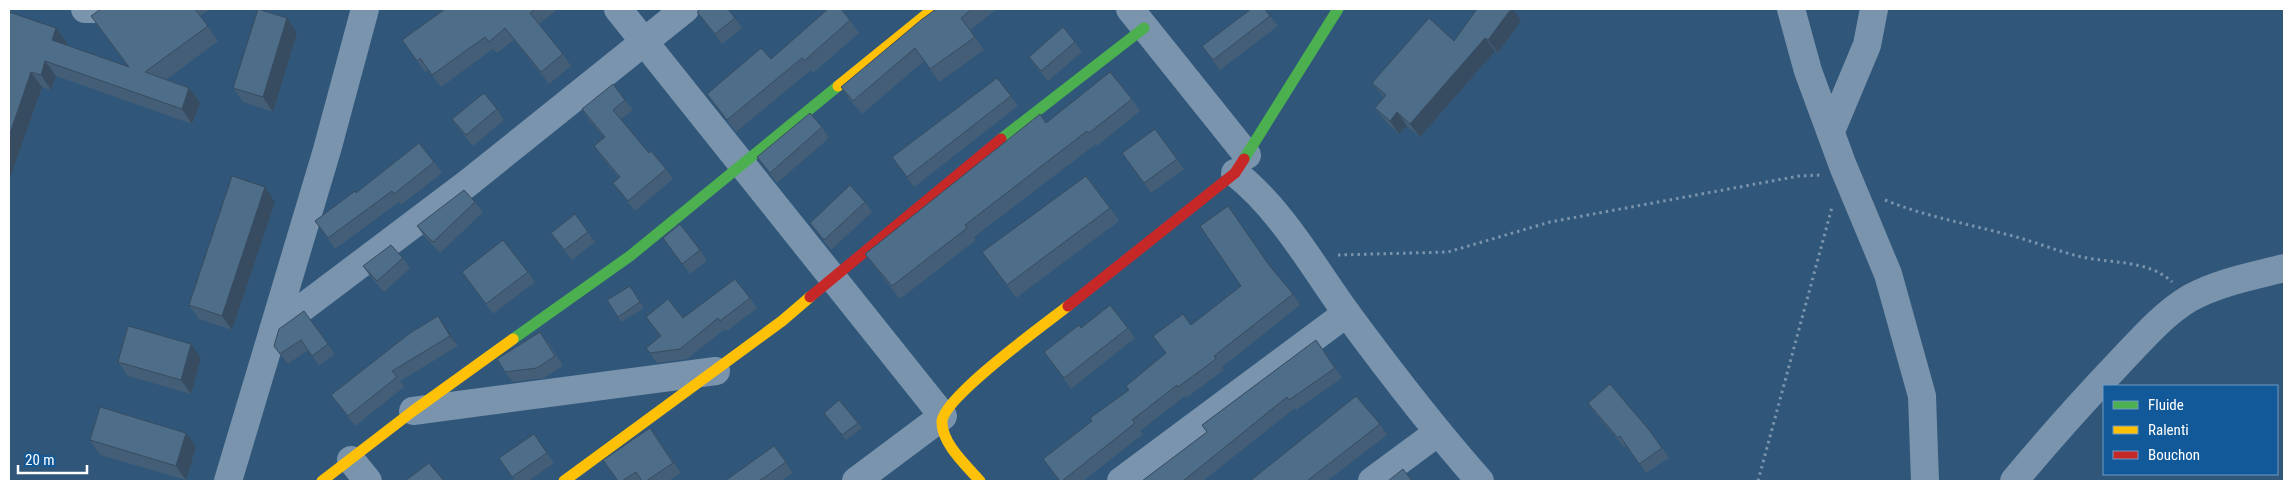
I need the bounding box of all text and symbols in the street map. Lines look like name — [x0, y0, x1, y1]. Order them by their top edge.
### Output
legend — [2103, 385, 2278, 475]
text: Fluide — [2148, 396, 2184, 414]
text: Ralenti — [2148, 421, 2189, 439]
scale bar — [18, 442, 86, 474]
text: Bouchon — [2148, 446, 2200, 464]
text: 20 m — [25, 451, 55, 469]

